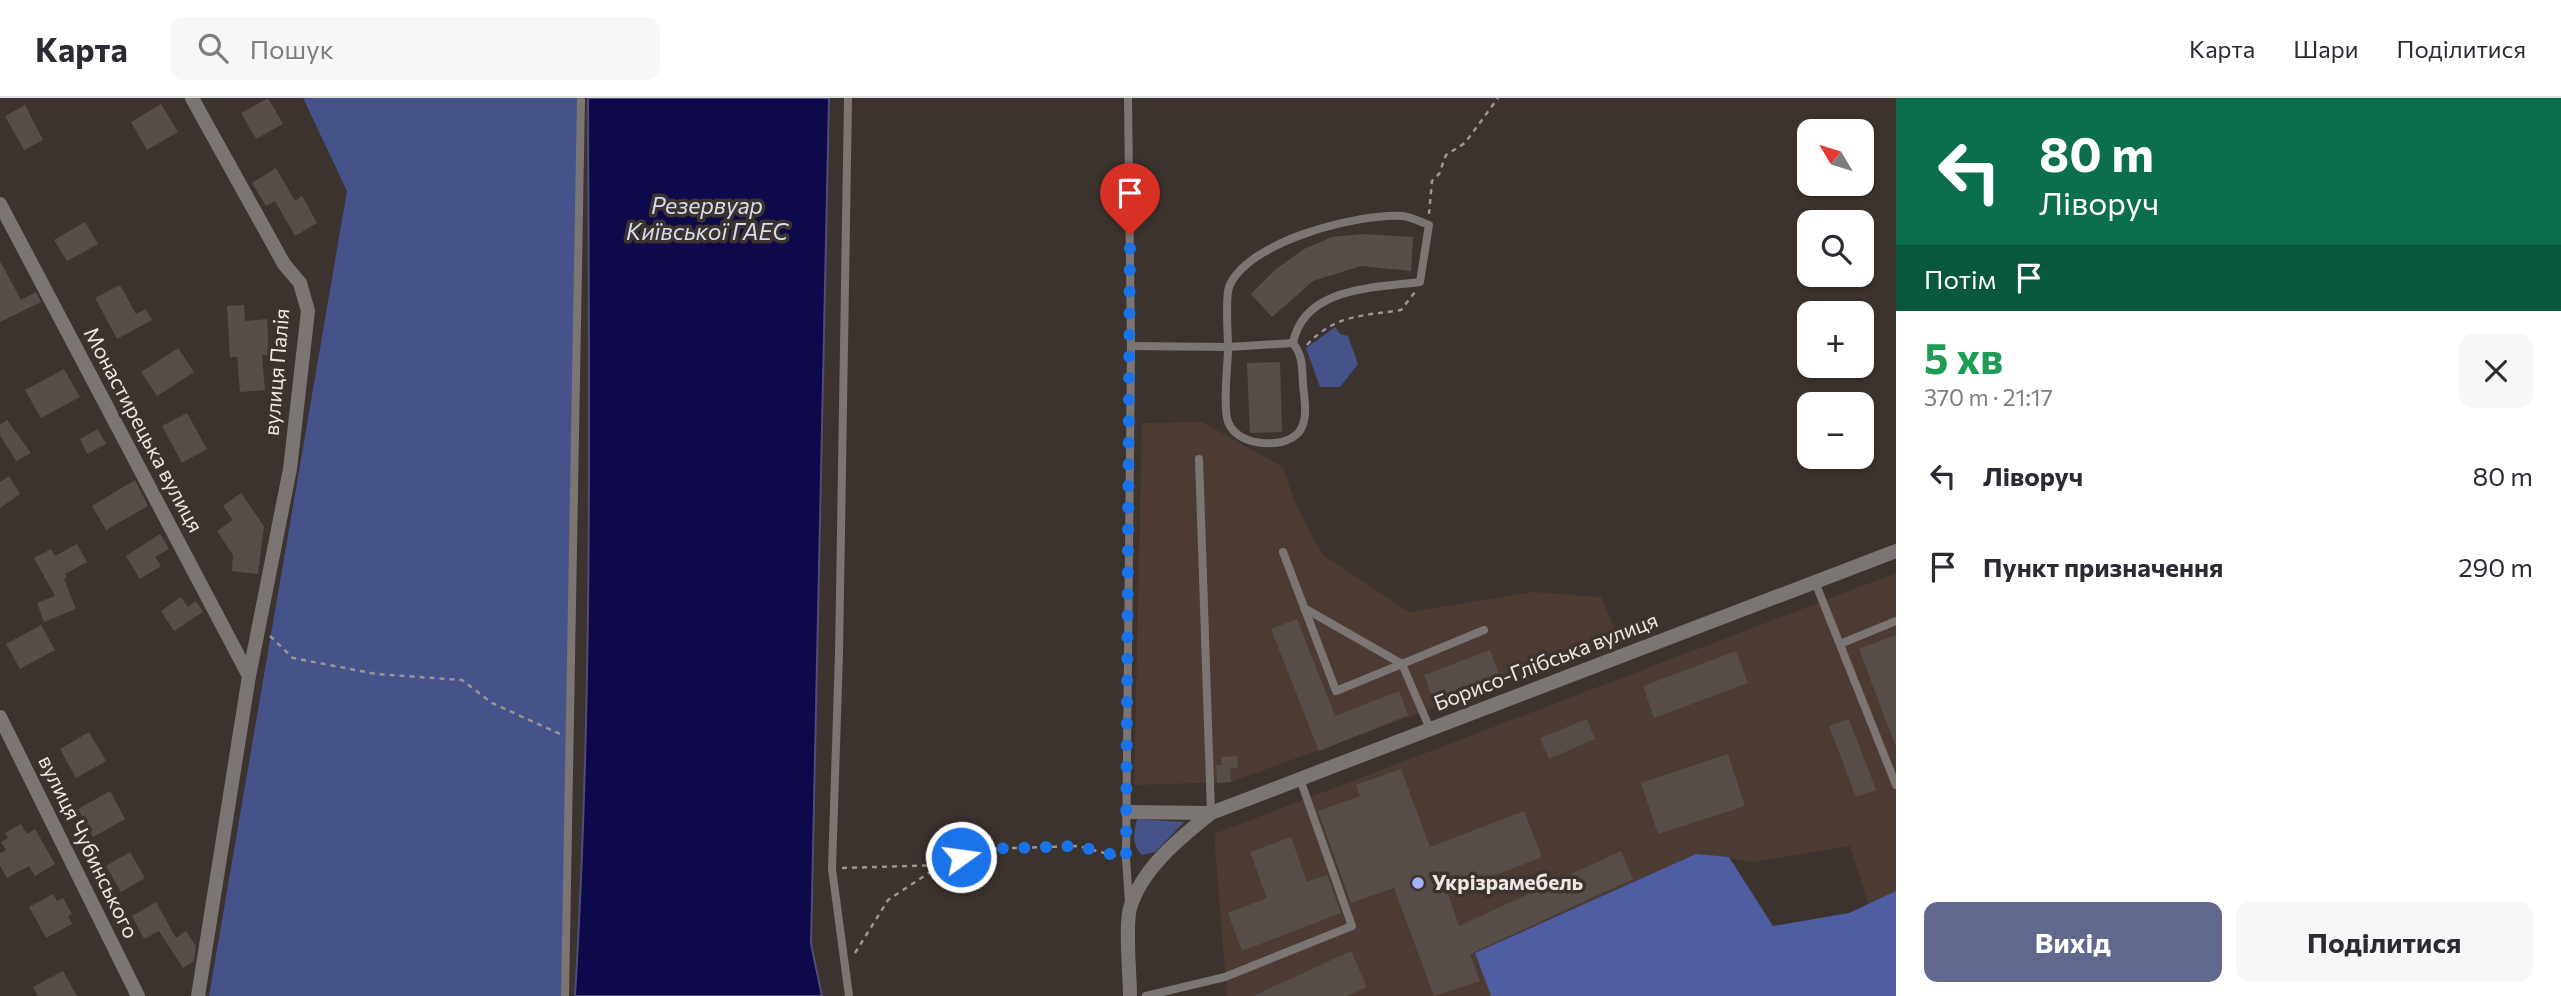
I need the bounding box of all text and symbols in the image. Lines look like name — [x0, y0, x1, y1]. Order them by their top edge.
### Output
search box — [170, 17, 660, 80]
text: Карта — [35, 28, 128, 69]
icon: search — [194, 29, 232, 67]
text: Пошук — [250, 33, 334, 64]
text: Карта — [2189, 34, 2255, 63]
text: Шари — [2293, 34, 2359, 63]
text: Поділитися — [2397, 34, 2526, 63]
north arrow — [1797, 119, 1874, 196]
map controls — [1797, 119, 1874, 469]
text: 80 m — [2039, 122, 2154, 182]
icon: left — [1924, 126, 2015, 217]
pin — [1100, 163, 1160, 235]
icon: arrive — [1111, 174, 1149, 212]
text: Ліворуч — [2039, 182, 2159, 222]
water label: Резервуар Київської ГАЕС — [626, 191, 789, 245]
button: search — [1797, 210, 1874, 287]
icon: arrive — [2010, 259, 2048, 297]
text: Потім — [1924, 263, 1996, 294]
button: + — [1797, 301, 1874, 378]
street label: вулиця Палія — [257, 307, 294, 437]
street label: Монастирецька вулиця — [80, 322, 209, 536]
text: 5 хв — [1924, 331, 2003, 383]
button: close — [2459, 334, 2533, 408]
text: 370 m · 21:17 — [1924, 383, 2053, 411]
button: − — [1797, 392, 1874, 469]
icon: left — [1924, 457, 1962, 495]
text: Ліворуч — [1983, 460, 2083, 491]
text: 80 m — [2473, 460, 2533, 491]
icon: arrive — [1924, 548, 1962, 586]
text: Пункт призначення — [1983, 551, 2223, 582]
text: 290 m — [2458, 551, 2533, 582]
street label: Борисо-Глібська вулиця — [1430, 606, 1661, 715]
street label: вулиця Чубинського — [34, 751, 145, 942]
position arrow — [924, 820, 998, 894]
place label: Укрізрамебель — [1432, 869, 1583, 894]
marker: Укрізрамебель — [1410, 875, 1426, 891]
button: Вихід — [1924, 902, 2222, 982]
button: Поділитися — [2236, 902, 2533, 982]

